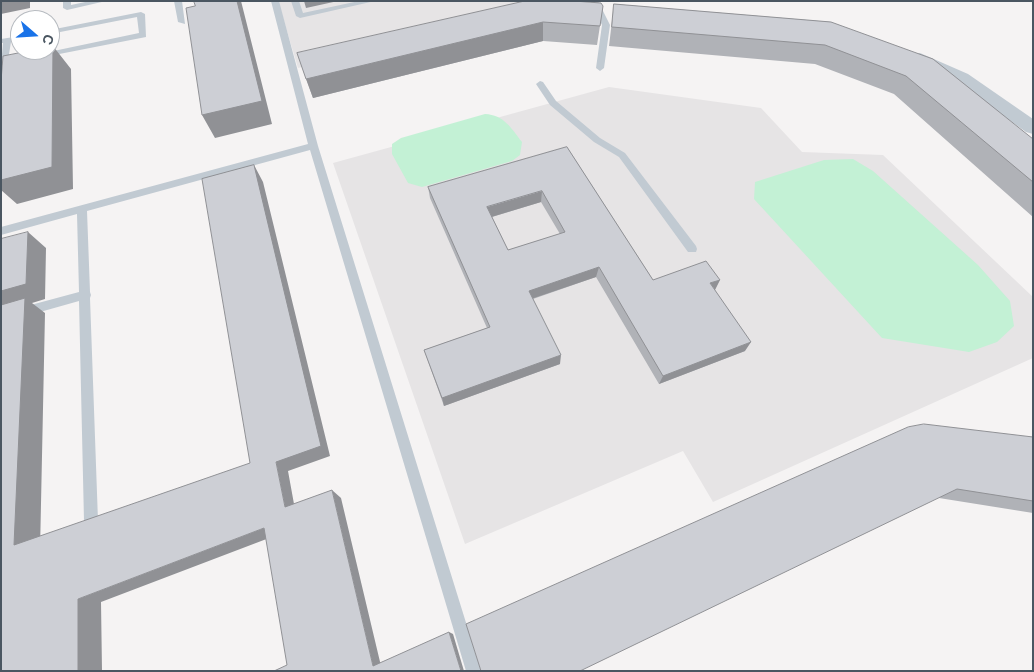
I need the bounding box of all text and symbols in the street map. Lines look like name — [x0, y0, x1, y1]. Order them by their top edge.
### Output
north arrow — [10, 10, 60, 60]
text: С — [39, 32, 57, 47]

